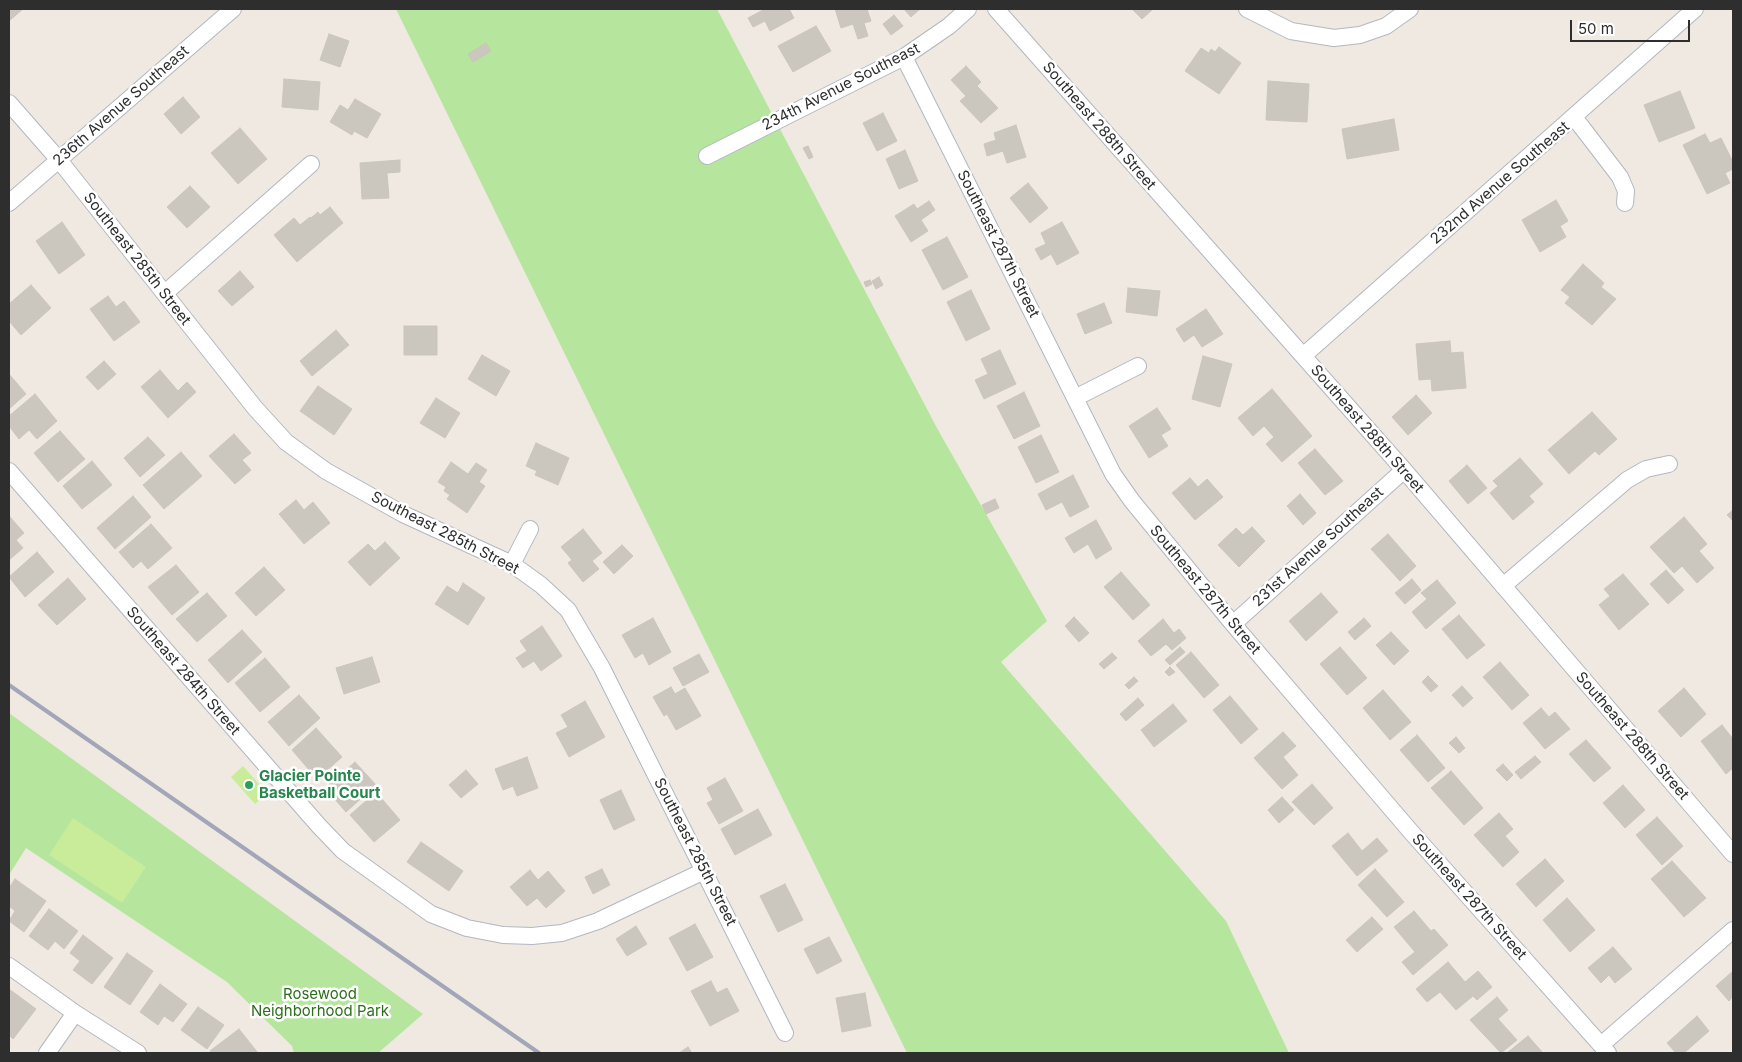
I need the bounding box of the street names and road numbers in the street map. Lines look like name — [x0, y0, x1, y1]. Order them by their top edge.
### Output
street label: 234th Avenue Southeast — [759, 39, 923, 135]
street label: 236th Avenue Southeast — [49, 42, 193, 170]
street label: Southeast 288th Street — [1039, 58, 1159, 194]
street label: 232nd Avenue Southeast — [1427, 118, 1573, 248]
street label: Southeast 287th Street — [953, 167, 1043, 321]
street label: Southeast 285th Street — [80, 189, 194, 329]
street label: Southeast 288th Street — [1307, 361, 1427, 497]
street label: 231st Avenue Southeast — [1249, 483, 1387, 611]
street label: Southeast 285th Street — [368, 488, 522, 578]
street label: Southeast 287th Street — [1146, 522, 1264, 658]
street label: Southeast 284th Street — [122, 603, 244, 739]
street label: Southeast 288th Street — [1572, 668, 1692, 804]
street label: Southeast 285th Street — [650, 775, 740, 929]
street label: Southeast 287th Street — [1408, 830, 1530, 964]

